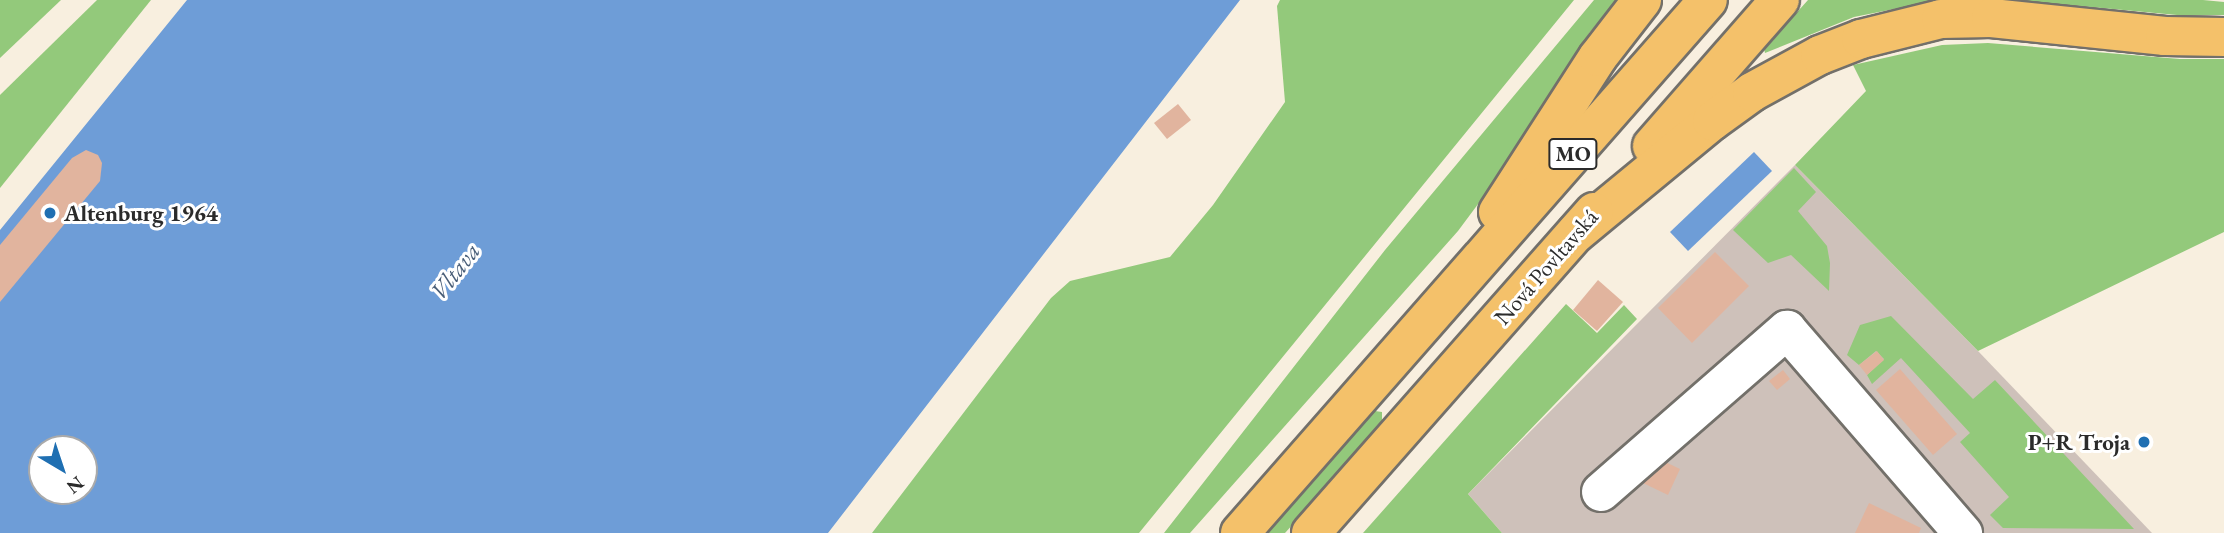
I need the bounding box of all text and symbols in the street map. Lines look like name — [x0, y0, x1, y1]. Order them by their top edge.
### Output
road number: MO — [1547, 136, 1599, 172]
place label: Altenburg 1964 — [64, 199, 218, 227]
street label: Nová Povltavská — [1488, 203, 1604, 331]
marker: Altenburg 1964 — [42, 205, 58, 221]
water label: Vltava — [424, 237, 486, 305]
place label: P+R Troja — [2028, 428, 2130, 456]
marker: P+R Troja — [2136, 434, 2152, 450]
north arrow — [28, 435, 98, 505]
text: N — [61, 471, 89, 500]

